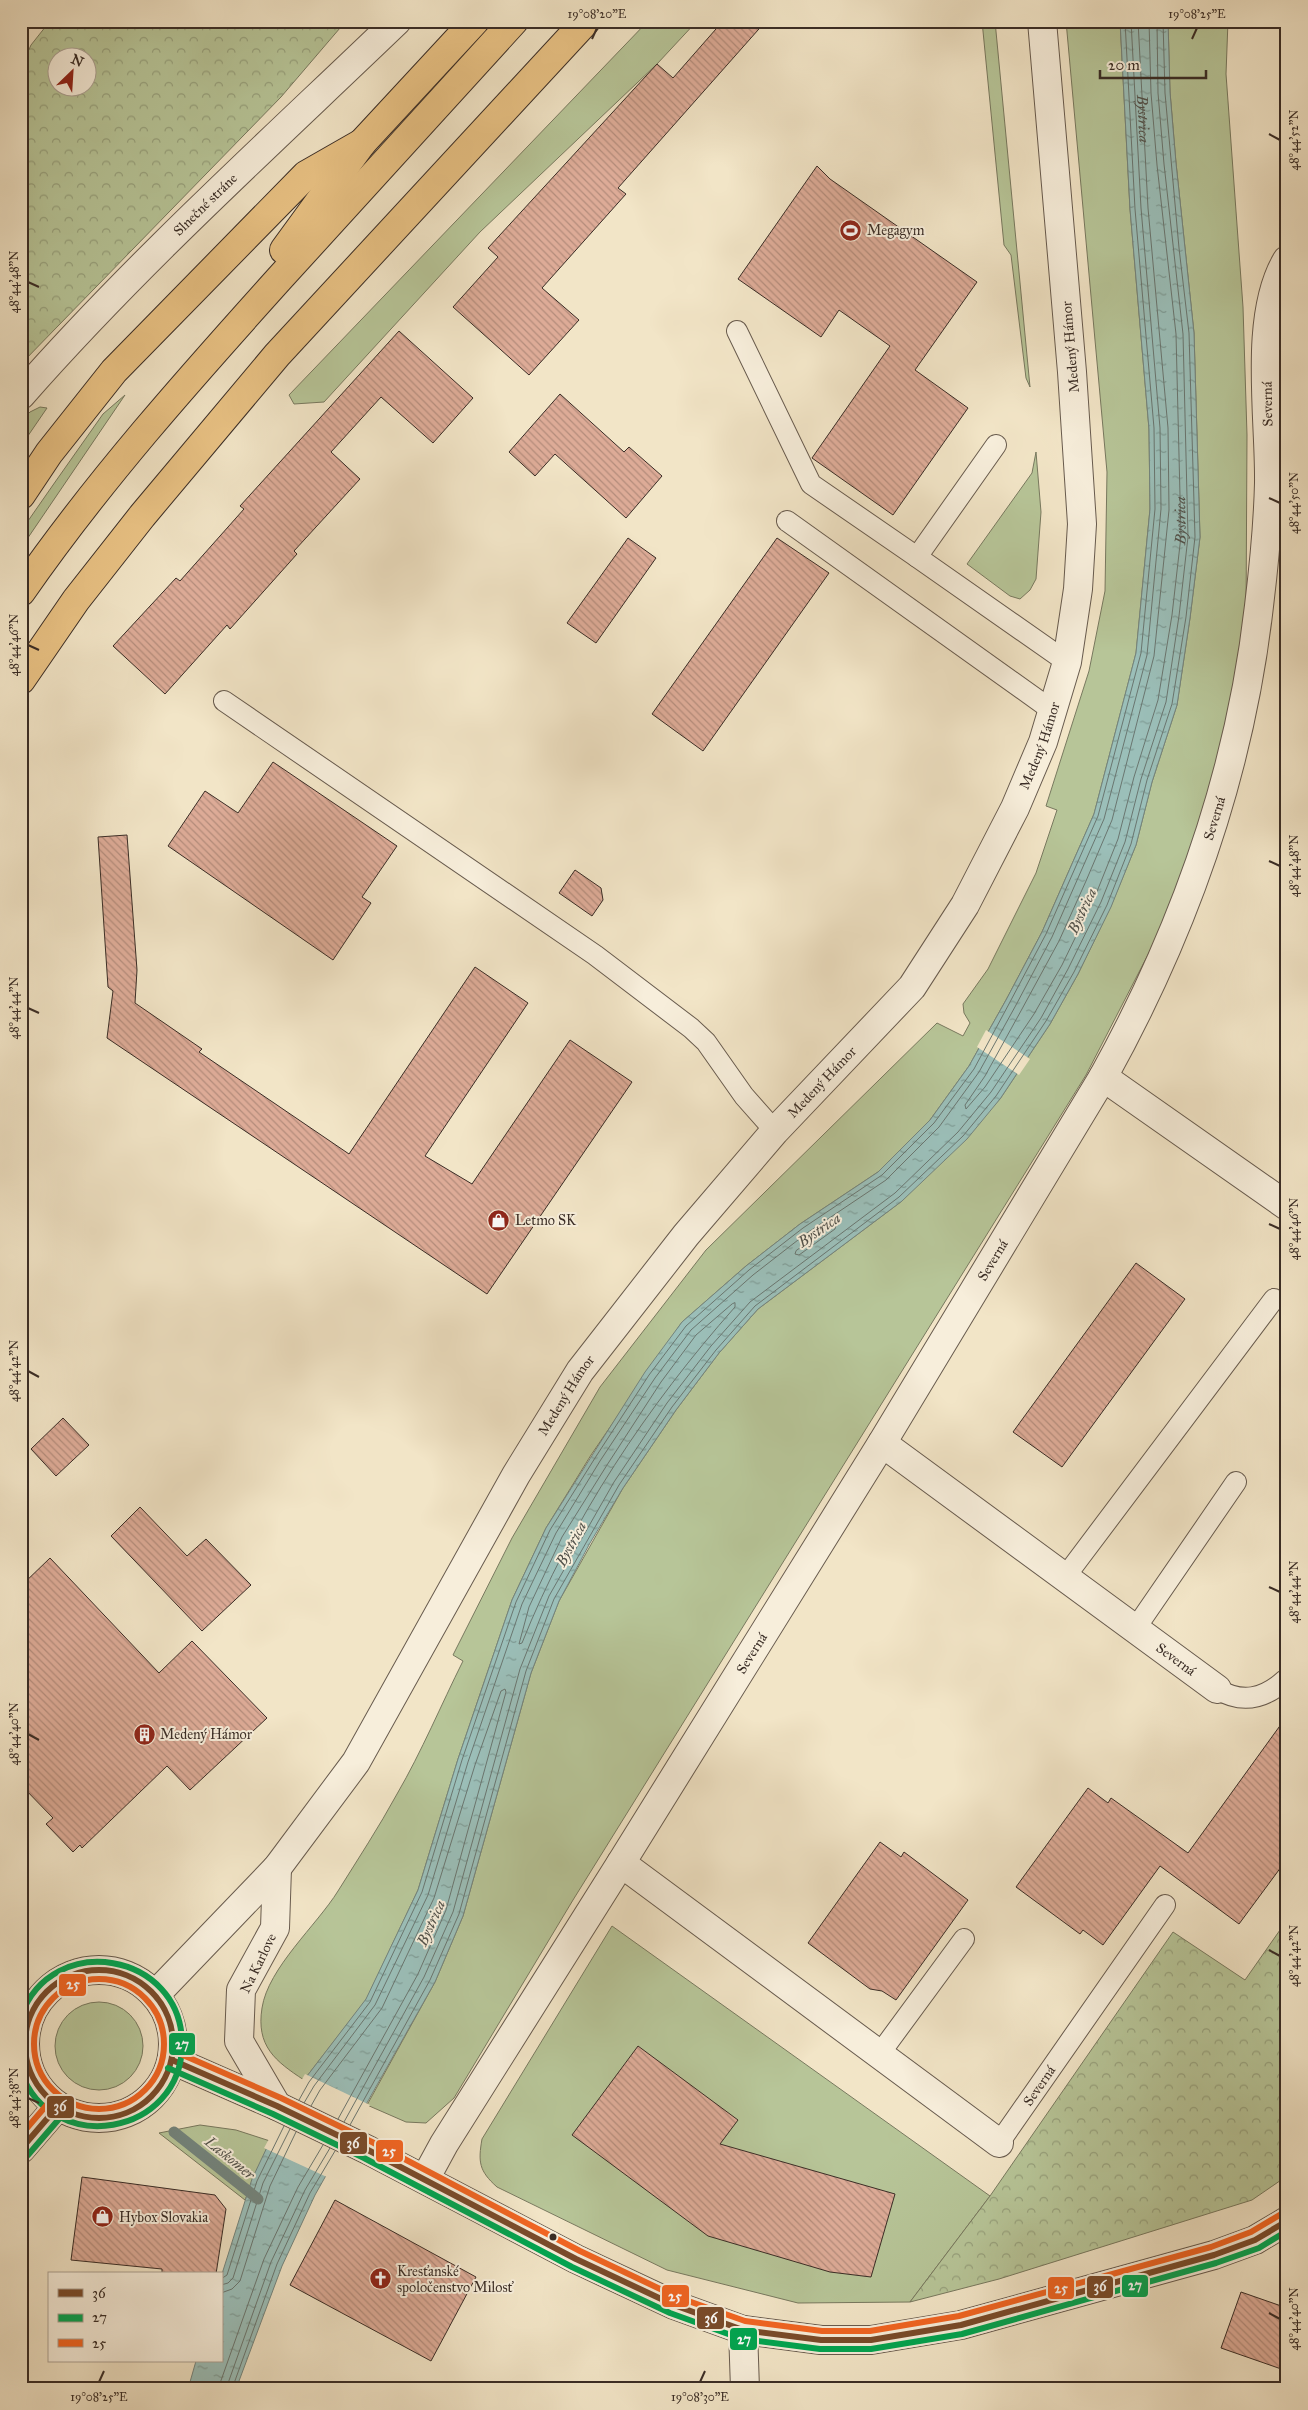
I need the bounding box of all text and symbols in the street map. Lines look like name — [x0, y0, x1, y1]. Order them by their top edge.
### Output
text: 19°08'20"E — [568, 7, 627, 21]
text: 19°08'25"E — [1168, 7, 1226, 21]
north arrow — [48, 48, 98, 98]
scale bar — [1100, 48, 1207, 80]
text: N — [68, 50, 86, 71]
text: 20 m — [1108, 56, 1140, 74]
water label: Bystrica — [1133, 93, 1154, 143]
text: 48°44'52"N — [1287, 109, 1301, 171]
street label: Slnečné stráne — [170, 170, 241, 239]
sports icon: Megagym — [839, 218, 863, 242]
place label: Megagym — [867, 222, 925, 239]
text: 48°44'48"N — [7, 251, 21, 313]
street label: Medený Hámor — [1058, 300, 1083, 394]
street label: Severná — [1259, 381, 1276, 427]
text: 48°44'50"N — [1287, 472, 1301, 534]
water label: Bystrica — [1171, 496, 1190, 546]
text: 48°44'46"N — [7, 614, 21, 676]
street label: Medený Hámor — [1016, 699, 1064, 792]
street label: Severná — [1200, 795, 1229, 843]
text: 48°44'48"N — [1287, 835, 1301, 897]
water label: Bystrica — [1063, 885, 1100, 937]
text: 48°44'44"N — [7, 977, 21, 1039]
street label: Medený Hámor — [784, 1043, 860, 1122]
text: 48°44'46"N — [1287, 1198, 1301, 1260]
shop icon: Letmo SK — [487, 1208, 511, 1232]
water label: Bystrica — [793, 1209, 844, 1252]
place label: Letmo SK — [515, 1212, 577, 1229]
street label: Severná — [974, 1237, 1012, 1284]
text: 48°44'42"N — [7, 1340, 21, 1402]
street label: Medený Hámor — [534, 1351, 599, 1439]
water label: Bystrica — [551, 1519, 590, 1570]
text: 48°44'44"N — [1287, 1561, 1301, 1623]
street label: Severná — [733, 1630, 771, 1677]
street label: Severná — [1153, 1639, 1199, 1680]
text: 48°44'40"N — [7, 1702, 21, 1766]
building icon: Medený Hámor — [132, 1722, 156, 1746]
place label: Medený Hámor — [160, 1726, 253, 1743]
water label: Bystrica — [413, 1897, 449, 1949]
text: 48°44'42"N — [1287, 1925, 1301, 1987]
street label: Na Karlove — [237, 1930, 280, 1996]
line badge: 25 — [58, 1973, 87, 1997]
text: 25 — [66, 1976, 80, 1993]
line badge: 27 — [168, 2032, 196, 2056]
text: 27 — [175, 2036, 190, 2053]
street label: Severná — [1020, 2063, 1059, 2109]
text: 48°44'38"N — [7, 2068, 21, 2128]
line badge: 36 — [46, 2095, 75, 2119]
text: 36 — [54, 2098, 67, 2116]
line badge: 36 — [339, 2131, 368, 2155]
water label: Laskomer — [201, 2132, 259, 2184]
text: 36 — [347, 2135, 360, 2153]
line badge: 25 — [375, 2139, 404, 2163]
text: 25 — [382, 2143, 396, 2160]
shop icon: Hybox Slovakia — [91, 2205, 115, 2229]
place label: Hybox Slovakia — [119, 2209, 208, 2226]
unlabelled marker — [548, 2232, 558, 2242]
place label: Kresťanské spoločenstvo Milosť — [397, 2263, 515, 2296]
church icon: Kresťanské spoločenstvo Milosť — [369, 2267, 393, 2291]
legend — [48, 2272, 222, 2362]
line badge: 27 — [1121, 2274, 1149, 2298]
line badge: 36 — [1086, 2275, 1114, 2299]
line badge: 25 — [1047, 2276, 1075, 2300]
text: 27 — [1128, 2277, 1143, 2294]
text: 36 — [1094, 2278, 1107, 2296]
text: 25 — [1054, 2280, 1068, 2297]
text: 36 — [92, 2284, 107, 2302]
line badge: 25 — [661, 2284, 690, 2308]
text: 48°44'40"N — [1287, 2287, 1301, 2351]
text: 25 — [668, 2288, 682, 2305]
line badge: 36 — [696, 2306, 725, 2330]
text: 27 — [92, 2308, 107, 2326]
text: 36 — [705, 2310, 718, 2328]
line badge: 27 — [729, 2327, 758, 2351]
text: 27 — [737, 2331, 752, 2348]
text: 25 — [92, 2334, 106, 2352]
text: 19°08'25"E — [70, 2390, 128, 2404]
text: 19°08'30"E — [671, 2390, 729, 2404]

